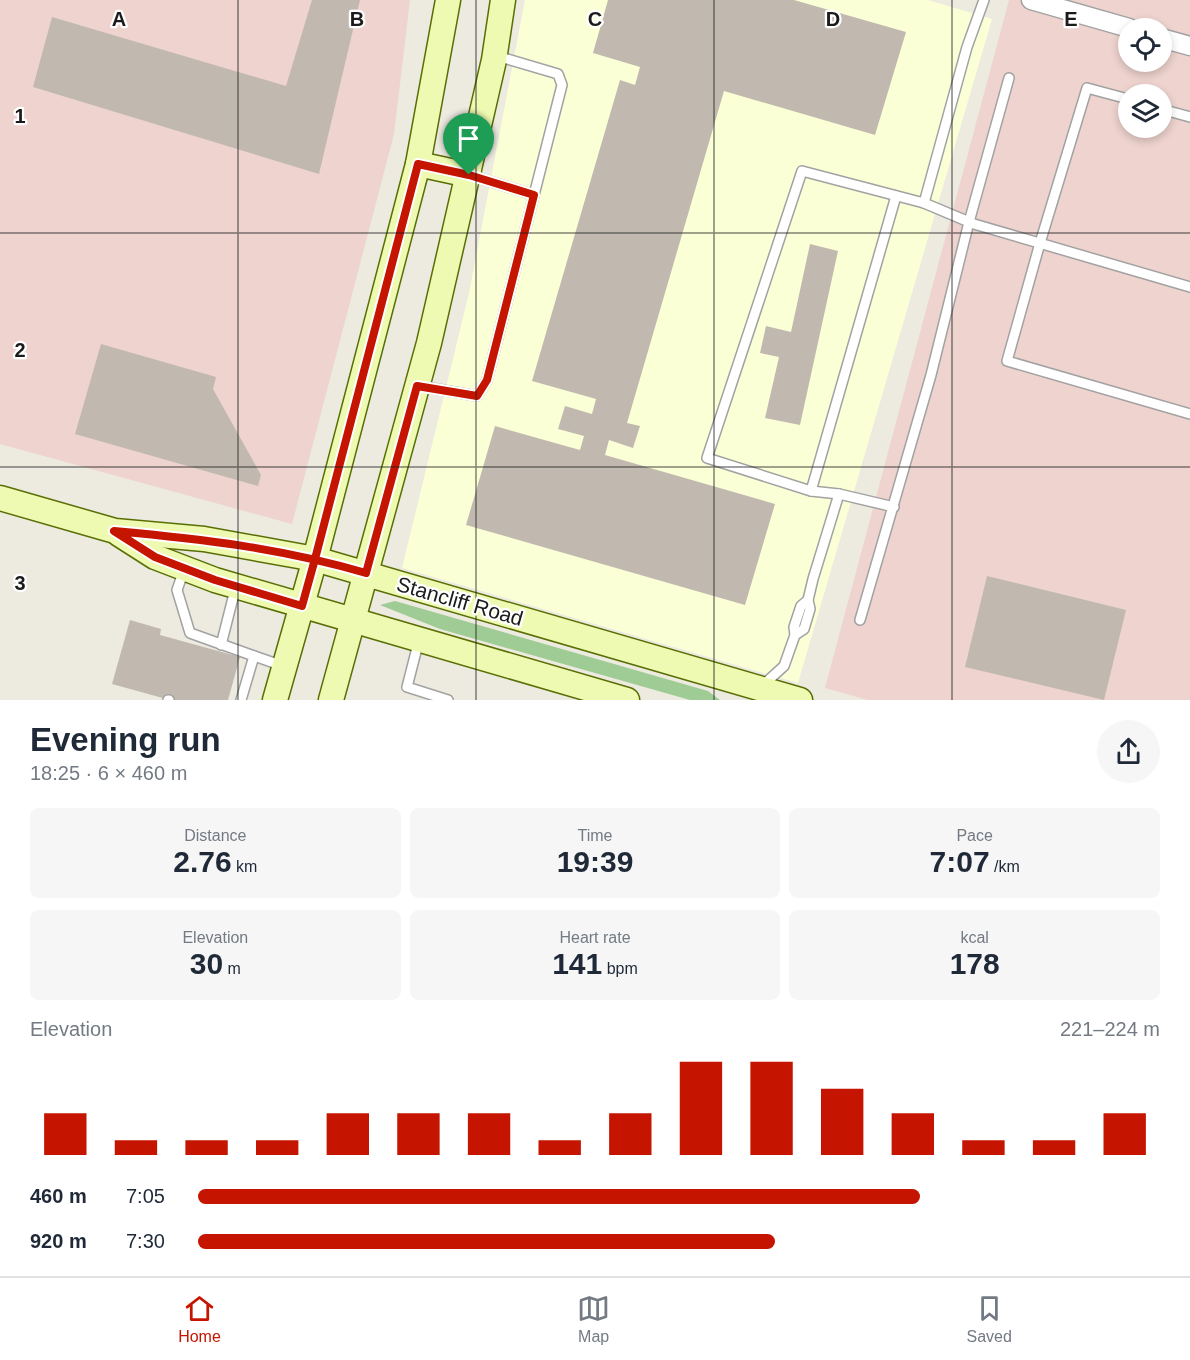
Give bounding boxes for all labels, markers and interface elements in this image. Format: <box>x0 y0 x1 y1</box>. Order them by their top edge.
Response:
text: A <box>112 8 126 30</box>
text: B <box>350 8 364 30</box>
text: C <box>588 8 602 30</box>
text: D <box>826 8 840 30</box>
text: E <box>1064 8 1078 30</box>
map controls <box>1118 18 1172 138</box>
button: locate <box>1118 18 1172 72</box>
button: layers <box>1118 84 1172 138</box>
text: 1 <box>14 105 26 127</box>
pin <box>443 113 494 175</box>
icon: arrive <box>452 122 485 155</box>
text: 2 <box>14 339 26 361</box>
text: 3 <box>14 572 26 594</box>
street label: Stancliff Road <box>394 572 526 630</box>
button: share <box>1097 720 1160 783</box>
text: Evening run <box>30 721 221 758</box>
text: 18:25 · 6 × 460 m <box>30 762 187 784</box>
text: Distance <box>184 827 246 844</box>
text: Time <box>578 827 612 844</box>
text: Pace <box>956 827 993 844</box>
text: 2.76 <box>173 845 232 878</box>
text: 19:39 <box>557 845 633 878</box>
text: 7:07 <box>930 845 990 878</box>
text: km <box>232 858 257 875</box>
text: /km <box>990 858 1020 875</box>
text: Elevation <box>182 929 248 946</box>
text: Heart rate <box>559 929 631 946</box>
text: kcal <box>960 929 989 946</box>
text: 30 <box>190 947 223 980</box>
text: 141 <box>552 947 602 980</box>
text: 178 <box>950 947 1000 980</box>
text: m <box>223 960 241 977</box>
text: bpm <box>602 960 638 977</box>
text: Elevation <box>30 1018 112 1040</box>
text: 221–224 m <box>1060 1018 1160 1040</box>
text: 460 m <box>30 1185 87 1207</box>
text: 7:05 <box>126 1185 165 1207</box>
text: 920 m <box>30 1230 87 1252</box>
text: 7:30 <box>126 1230 165 1252</box>
tab: Home <box>178 1292 221 1346</box>
tab: Map <box>577 1292 610 1346</box>
tab: Saved <box>966 1292 1012 1346</box>

